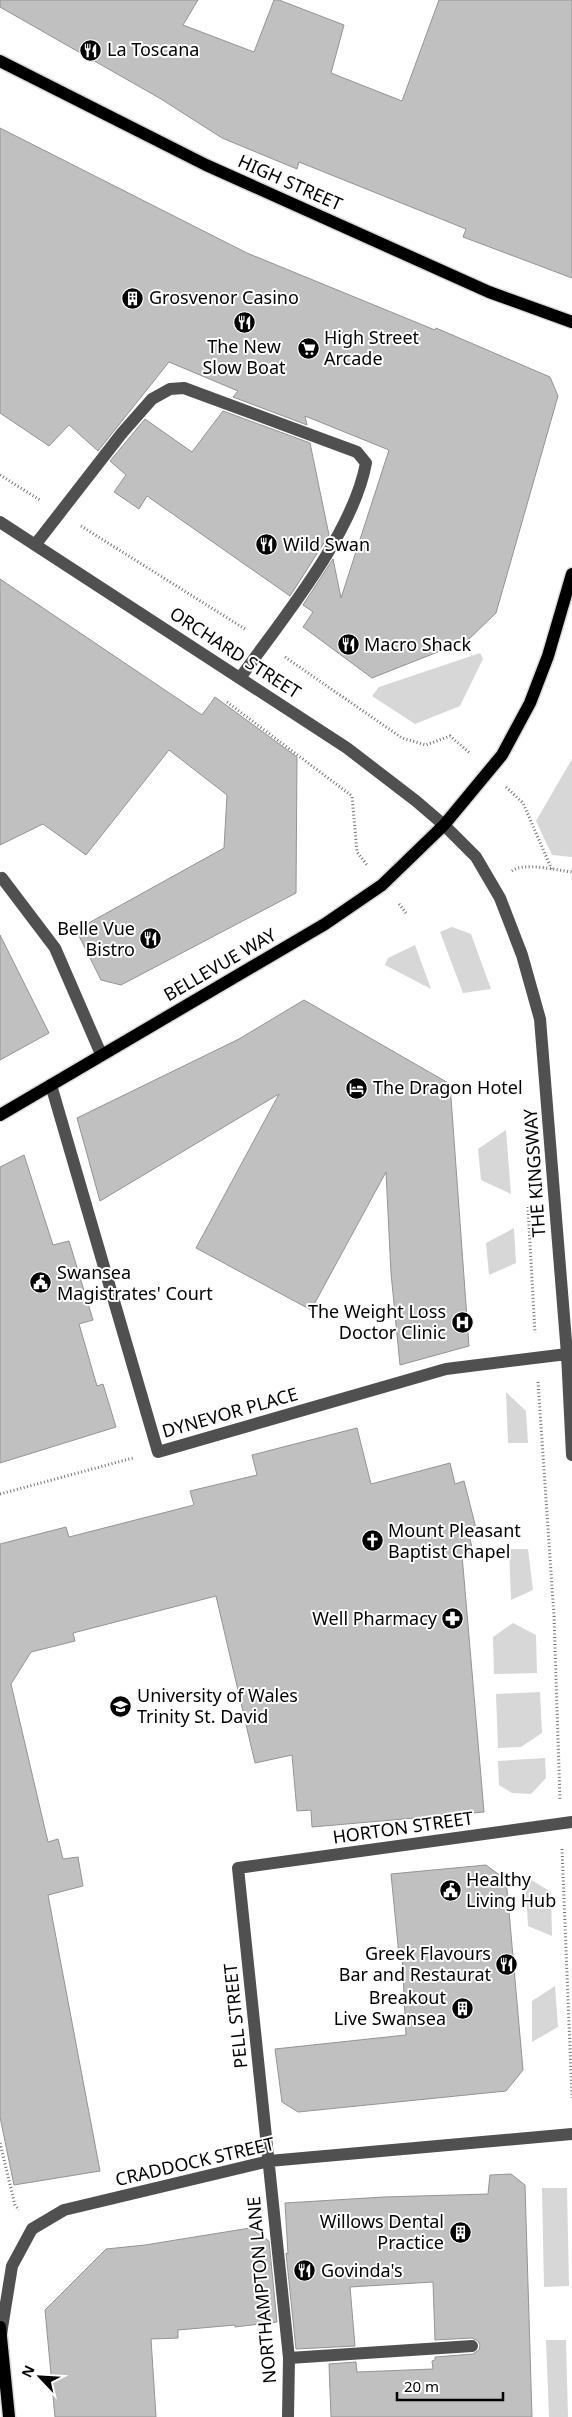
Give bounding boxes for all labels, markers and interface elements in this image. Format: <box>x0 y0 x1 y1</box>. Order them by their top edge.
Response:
place label: La Toscana <box>107 37 199 61</box>
restaurant icon: La Toscana <box>79 38 103 62</box>
street label: HIGH STREET <box>235 148 346 216</box>
place label: Grosvenor Casino <box>149 285 299 309</box>
building icon: Grosvenor Casino <box>121 286 145 310</box>
restaurant icon: The New Slow Boat <box>232 310 256 334</box>
place label: High Street Arcade <box>324 325 420 370</box>
place label: The New Slow Boat <box>202 334 286 379</box>
supermarket icon: High Street Arcade <box>296 336 320 360</box>
place label: Wild Swan <box>283 532 370 556</box>
restaurant icon: Wild Swan <box>255 533 279 557</box>
street label: ORCHARD STREET <box>165 601 306 704</box>
place label: Macro Shack <box>364 632 471 656</box>
restaurant icon: Macro Shack <box>336 633 360 657</box>
place label: Belle Vue Bistro <box>57 916 135 961</box>
street label: BELLEVUE WAY <box>159 922 281 1006</box>
restaurant icon: Belle Vue Bistro <box>139 927 163 951</box>
place label: The Dragon Hotel <box>373 1075 523 1099</box>
hotel icon: The Dragon Hotel <box>345 1076 369 1100</box>
street label: THE KINGSWAY <box>517 1107 550 1238</box>
place label: Swansea Magistrates' Court <box>57 1260 213 1305</box>
public building icon: Swansea Magistrates' Court <box>29 1271 53 1295</box>
place label: The Weight Loss Doctor Clinic <box>308 1299 446 1344</box>
hospital icon: The Weight Loss Doctor Clinic <box>450 1310 474 1334</box>
street label: DYNEVOR PLACE <box>159 1381 300 1443</box>
place label: Mount Pleasant Baptist Chapel <box>388 1518 521 1563</box>
church icon: Mount Pleasant Baptist Chapel <box>360 1529 384 1553</box>
place label: Well Pharmacy <box>312 1606 438 1630</box>
pharmacy icon: Well Pharmacy <box>441 1607 465 1631</box>
place label: University of Wales Trinity St. David <box>137 1683 298 1728</box>
school or university icon: University of Wales Trinity St. David <box>109 1694 133 1718</box>
street label: HORTON STREET <box>331 1805 475 1849</box>
place label: Healthy Living Hub <box>466 1867 556 1912</box>
public building icon: Healthy Living Hub <box>438 1878 462 1902</box>
place label: Greek Flavours Bar and Restaurat <box>339 1941 491 1986</box>
restaurant icon: Greek Flavours Bar and Restaurat <box>495 1952 519 1976</box>
street label: PELL STREET <box>218 1962 252 2070</box>
place label: Breakout Live Swansea <box>334 1985 446 2030</box>
building icon: Breakout Live Swansea <box>450 1996 474 2020</box>
street label: CRADDOCK STREET <box>113 2131 277 2191</box>
street label: NORTHAMPTON LANE <box>241 2196 281 2385</box>
place label: Willows Dental Practice <box>320 2209 444 2254</box>
building icon: Willows Dental Practice <box>448 2220 472 2244</box>
place label: Govinda's <box>321 2258 403 2282</box>
restaurant icon: Govinda's <box>293 2259 317 2283</box>
north arrow <box>15 2352 65 2402</box>
text: N <box>17 2362 39 2380</box>
scale bar <box>397 2370 503 2402</box>
text: 20 m <box>404 2376 439 2396</box>

